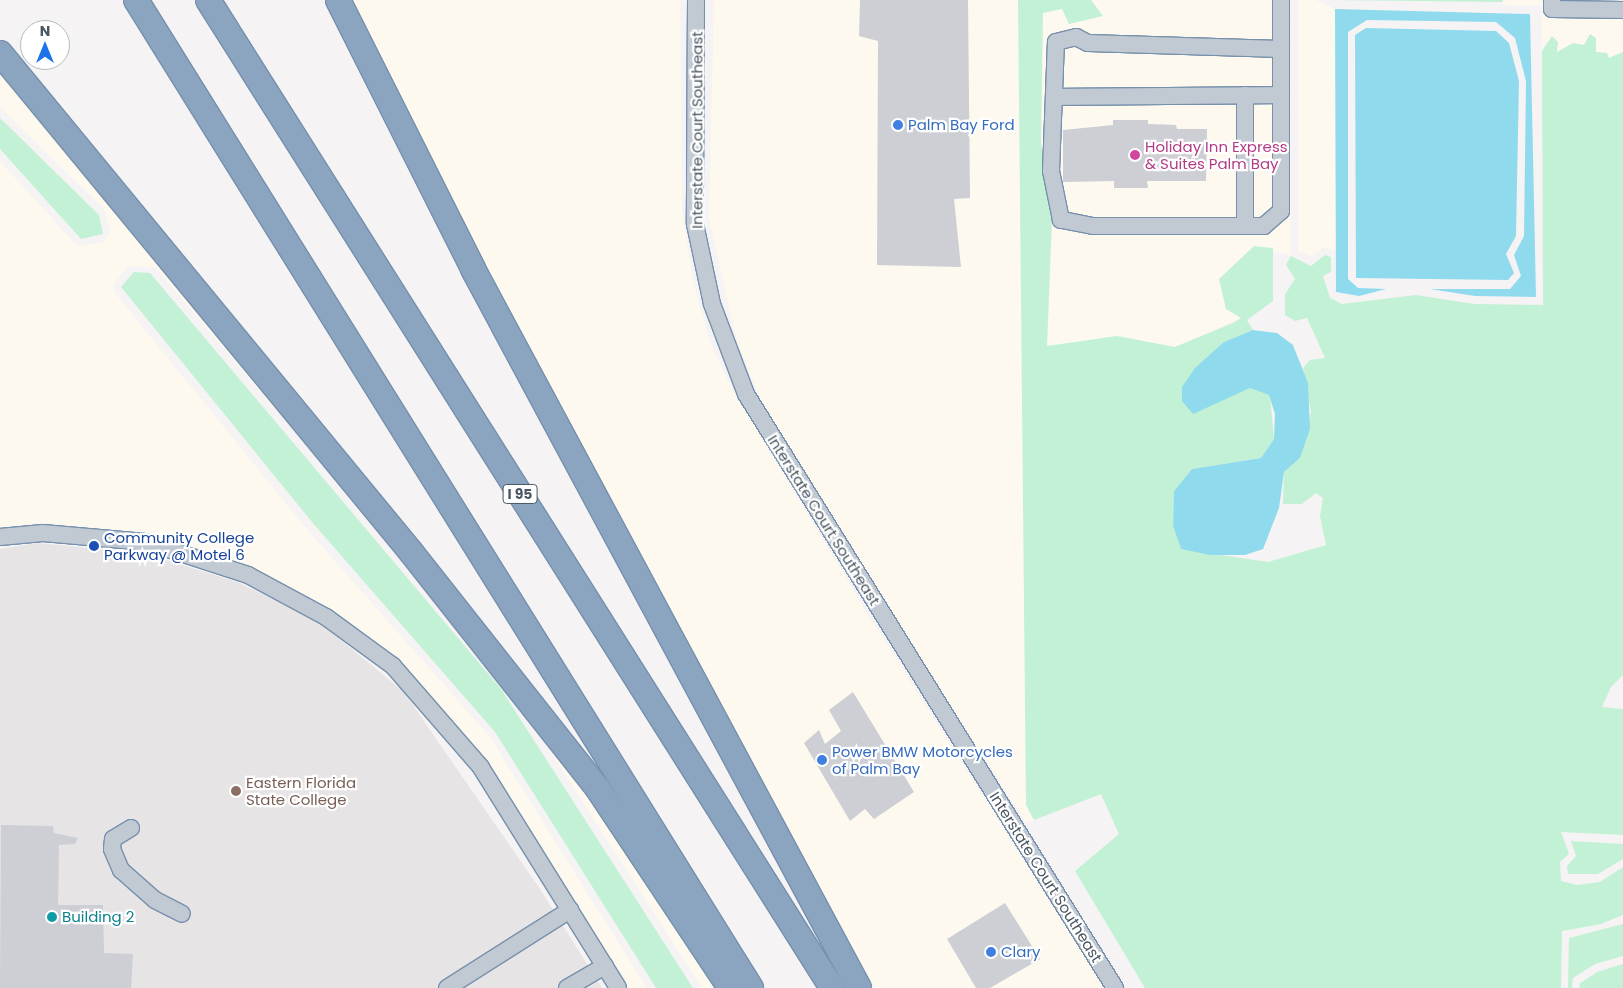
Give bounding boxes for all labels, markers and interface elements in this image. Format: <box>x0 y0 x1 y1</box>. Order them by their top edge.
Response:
north arrow <box>20 20 70 70</box>
text: N <box>40 21 50 41</box>
street label: Interstate Court Southeast <box>688 31 706 229</box>
place label: Palm Bay Ford <box>908 116 1015 134</box>
marker: Palm Bay Ford <box>892 119 904 131</box>
place label: Holiday Inn Express & Suites Palm Bay <box>1145 137 1288 172</box>
marker: Holiday Inn Express & Suites Palm Bay <box>1129 149 1141 161</box>
street label: Interstate Court Southeast <box>764 431 884 609</box>
road number: I 95 <box>502 482 538 506</box>
place label: Community College Parkway @ Motel 6 <box>104 528 254 563</box>
marker: Community College Parkway @ Motel 6 <box>88 540 100 552</box>
place label: Power BMW Motorcycles of Palm Bay <box>832 742 1013 777</box>
marker: Power BMW Motorcycles of Palm Bay <box>816 754 828 766</box>
place label: Eastern Florida State College <box>246 773 356 808</box>
marker: Eastern Florida State College <box>230 785 242 797</box>
street label: Interstate Court Southeast <box>986 788 1106 966</box>
place label: Building 2 <box>62 908 134 926</box>
marker: Building 2 <box>46 911 58 923</box>
place label: Clary <box>1001 943 1040 961</box>
marker: Clary <box>985 946 997 958</box>

